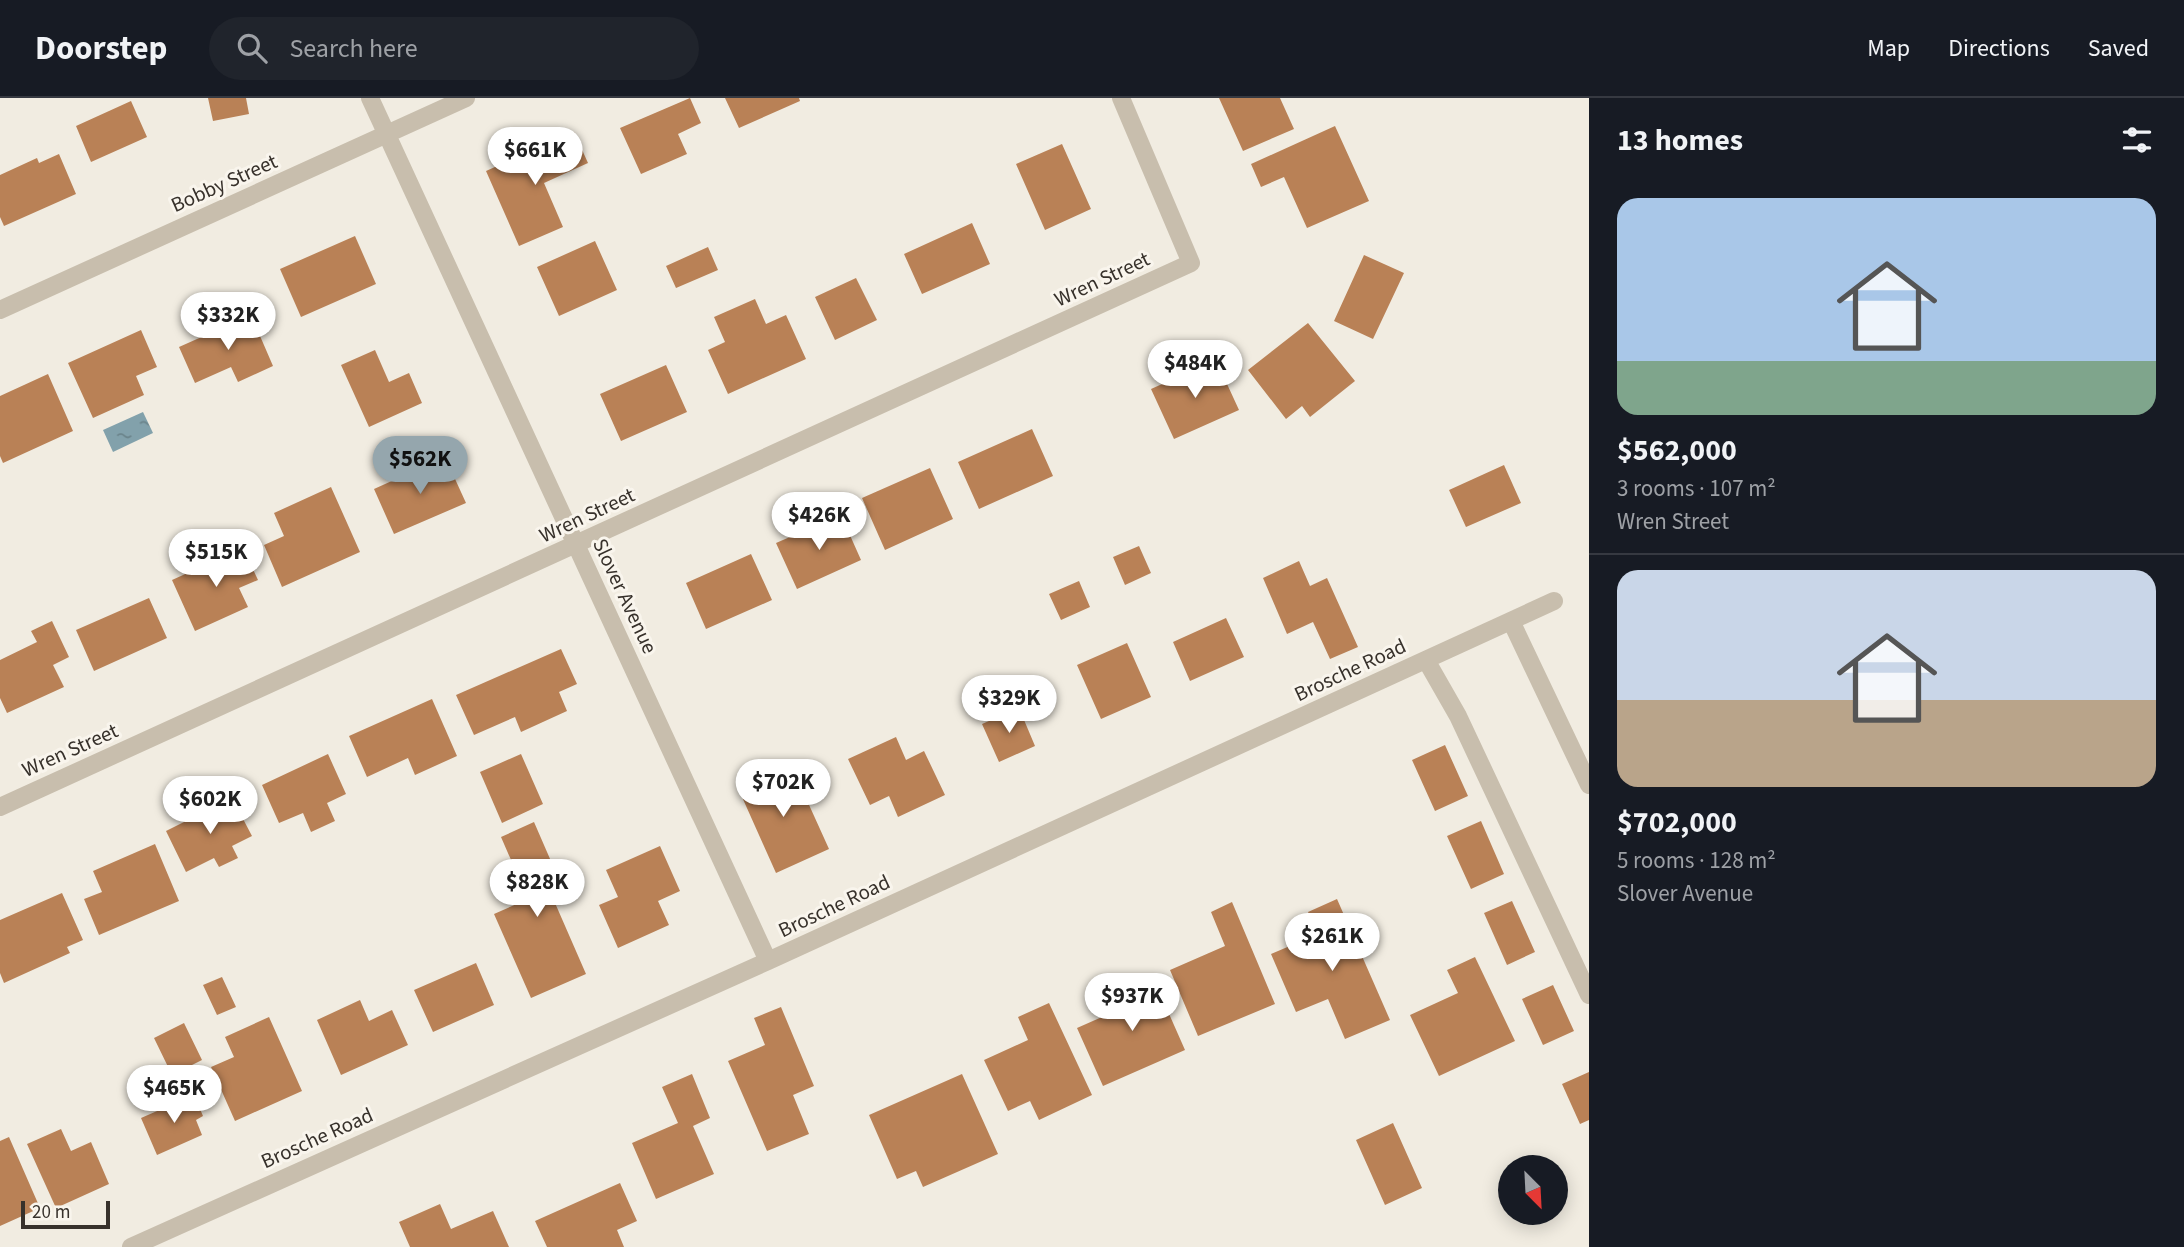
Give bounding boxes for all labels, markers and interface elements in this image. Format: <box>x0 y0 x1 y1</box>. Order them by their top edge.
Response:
search box <box>209 17 699 80</box>
text: Doorstep <box>35 25 167 72</box>
icon: search <box>233 29 271 67</box>
text: Search here <box>289 30 418 67</box>
text: Map <box>1867 31 1910 66</box>
text: Directions <box>1948 31 2050 66</box>
text: Saved <box>2088 31 2149 66</box>
text: 13 homes <box>1617 119 1743 162</box>
icon: filters <box>2118 121 2156 159</box>
pin: $661K <box>486 127 584 187</box>
text: $661K <box>504 133 566 166</box>
street label: Bobby Street <box>166 146 282 220</box>
icon: home <box>1824 243 1950 369</box>
street label: Wren Street <box>1049 244 1155 314</box>
pin: $332K <box>179 292 277 352</box>
text: $332K <box>197 298 259 331</box>
pin: $484K <box>1146 341 1244 400</box>
text: $484K <box>1164 346 1226 379</box>
text: $562,000 <box>1617 429 1737 472</box>
pin: $562K <box>371 436 469 496</box>
text: $562K <box>389 442 451 475</box>
text: 3 rooms · 107 m² <box>1617 472 1776 505</box>
street label: Wren Street <box>534 480 640 550</box>
pin: $426K <box>770 492 868 552</box>
text: $426K <box>788 498 850 531</box>
text: Wren Street <box>1617 505 1729 538</box>
pin: $515K <box>167 530 265 589</box>
street label: Slover Avenue <box>585 533 665 659</box>
text: $515K <box>185 535 247 568</box>
icon: home <box>1824 615 1950 741</box>
street label: Brosche Road <box>1289 631 1411 709</box>
pin: $329K <box>960 676 1058 735</box>
text: $329K <box>978 681 1040 714</box>
street label: Wren Street <box>17 715 123 785</box>
pin: $702K <box>734 760 832 819</box>
text: $702K <box>752 765 814 798</box>
pin: $602K <box>161 776 259 836</box>
text: $602K <box>179 782 241 815</box>
text: $702,000 <box>1617 801 1737 844</box>
text: 5 rooms · 128 m² <box>1617 844 1776 877</box>
pin: $828K <box>488 860 586 919</box>
text: $828K <box>506 865 568 898</box>
street label: Brosche Road <box>773 867 895 945</box>
text: Slover Avenue <box>1617 877 1753 910</box>
pin: $261K <box>1283 914 1381 973</box>
text: $261K <box>1301 919 1363 952</box>
pin: $937K <box>1083 974 1181 1033</box>
text: $937K <box>1101 979 1163 1012</box>
pin: $465K <box>125 1066 223 1125</box>
text: $465K <box>143 1071 205 1104</box>
street label: Brosche Road <box>256 1100 378 1176</box>
north arrow <box>1498 1155 1568 1225</box>
map controls <box>1498 1155 1568 1225</box>
scale bar <box>21 1198 110 1230</box>
text: 20 m <box>32 1199 70 1226</box>

